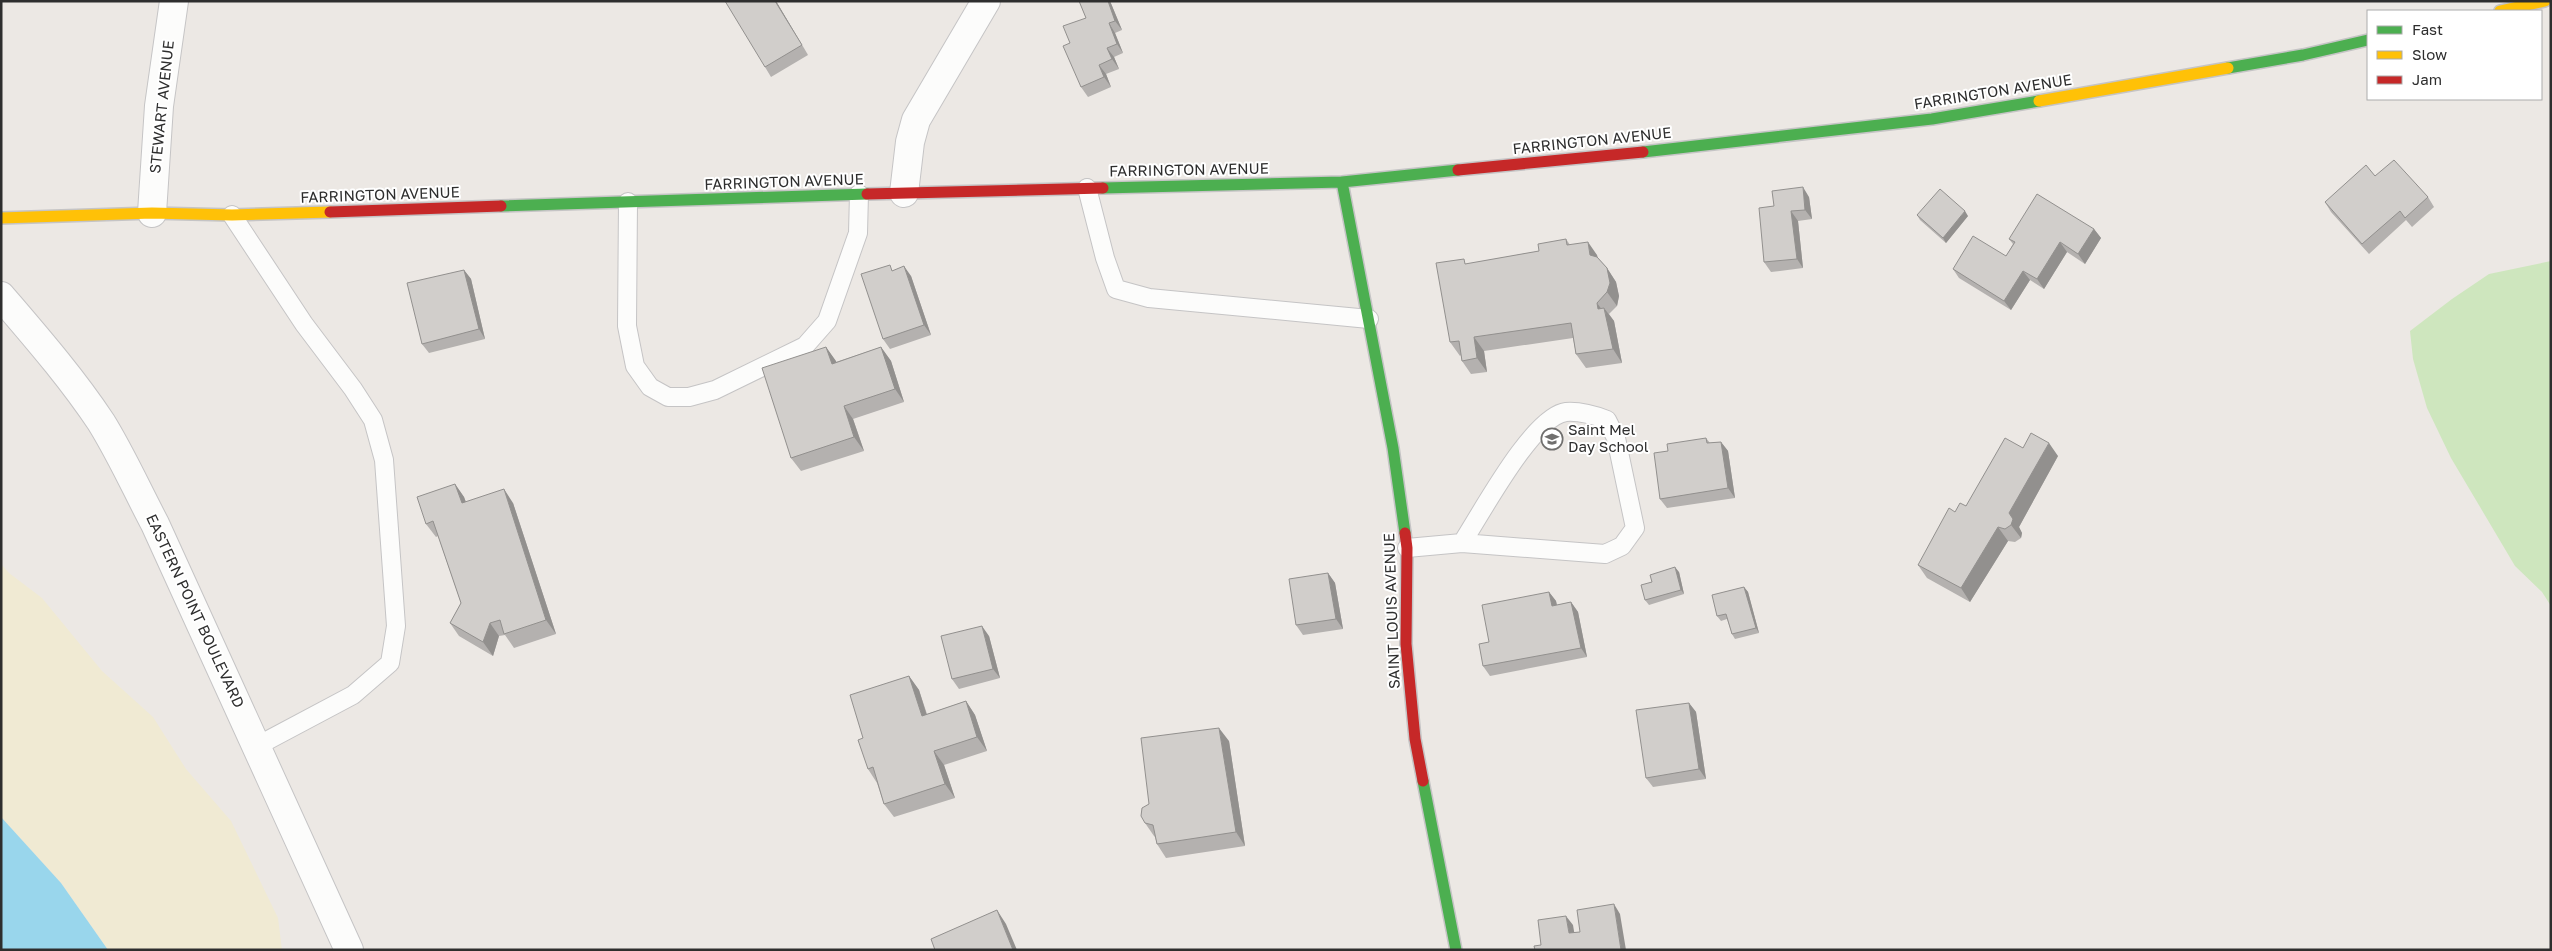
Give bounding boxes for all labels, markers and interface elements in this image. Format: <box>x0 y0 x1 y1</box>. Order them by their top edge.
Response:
legend <box>2367 10 2542 100</box>
text: Fast <box>2412 20 2443 38</box>
street label: STEWART AVENUE <box>145 39 177 174</box>
text: Slow <box>2412 45 2447 63</box>
street label: FARRINGTON AVENUE <box>1913 70 2073 112</box>
text: Jam <box>2412 70 2442 88</box>
street label: FARRINGTON AVENUE <box>1512 123 1672 157</box>
street label: FARRINGTON AVENUE <box>1109 159 1269 179</box>
street label: FARRINGTON AVENUE <box>704 169 864 193</box>
street label: FARRINGTON AVENUE <box>300 182 460 206</box>
place label: Saint Mel Day School <box>1568 420 1649 455</box>
school or university icon: Saint Mel Day School <box>1540 427 1564 451</box>
street label: EASTERN POINT BOULEVARD <box>143 511 249 710</box>
street label: SAINT LOUIS AVENUE <box>1379 533 1403 689</box>

